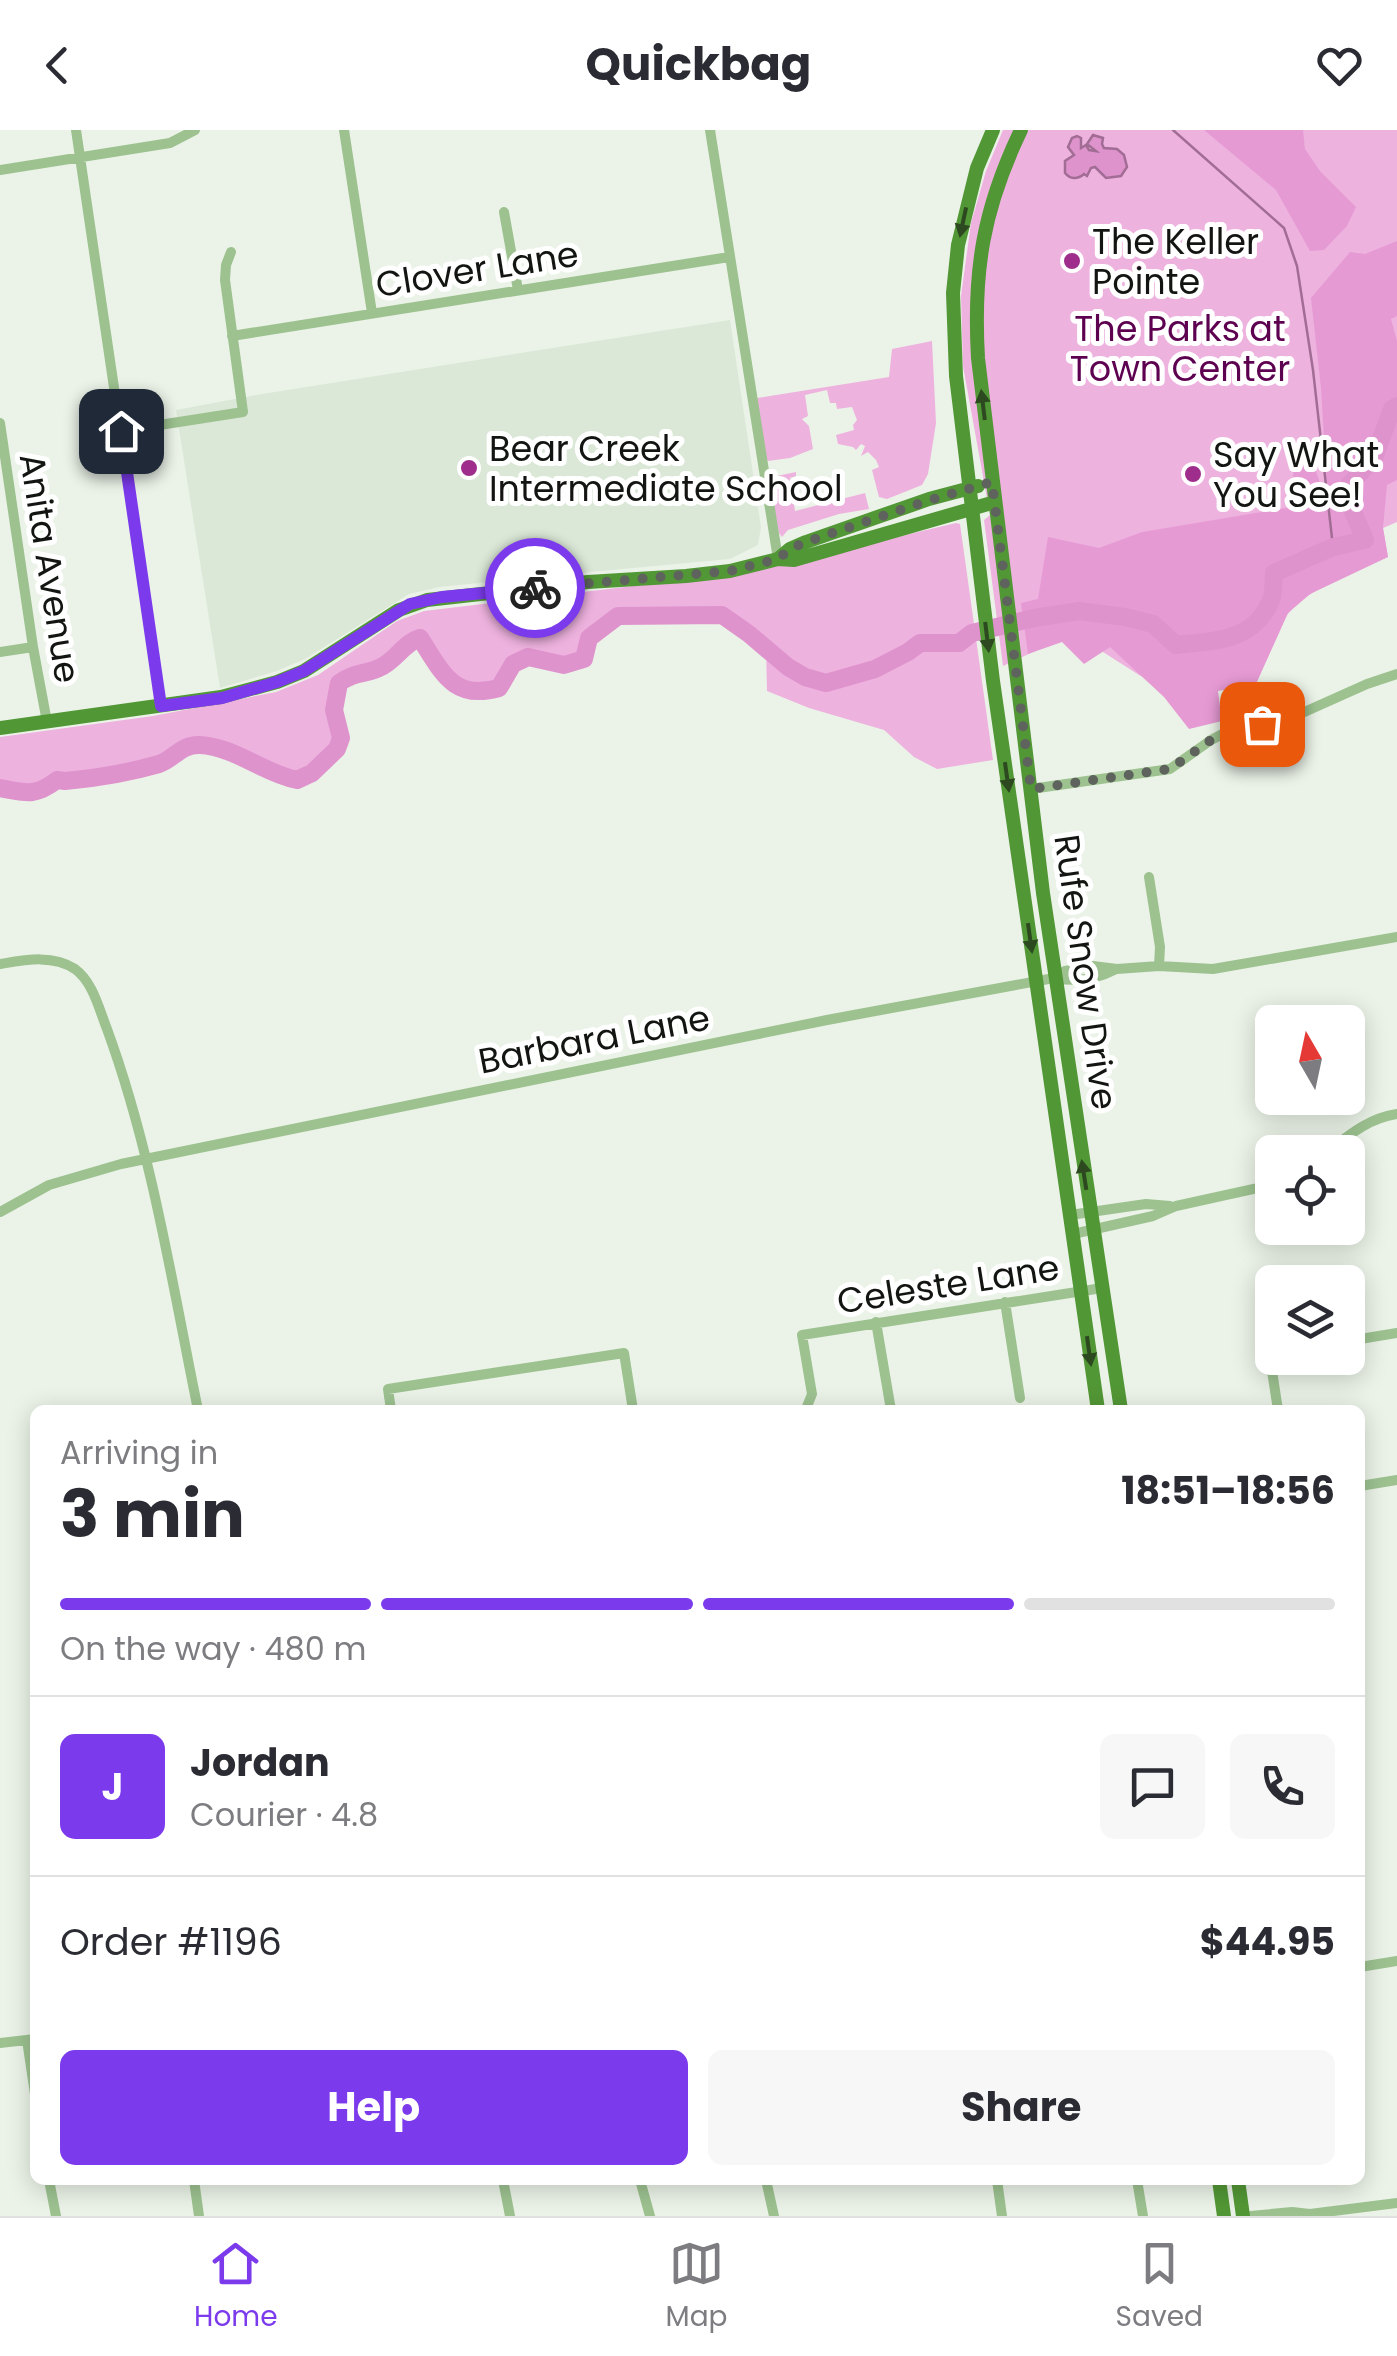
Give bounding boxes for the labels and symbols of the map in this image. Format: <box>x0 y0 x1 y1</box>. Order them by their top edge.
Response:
one-way arrow <box>954 207 970 238</box>
place label: The Keller Pointe <box>1092 217 1259 306</box>
street label: Clover Lane <box>372 229 582 309</box>
marker: The Keller Pointe <box>1061 250 1083 272</box>
park label: The Parks at Town Center <box>1070 304 1290 393</box>
pin <box>79 389 164 474</box>
one-way arrow <box>975 389 991 420</box>
place label: Bear Creek Intermediate School <box>489 424 843 513</box>
place label: Say What You See! <box>1213 430 1379 519</box>
street label: Anita Avenue <box>8 450 92 686</box>
marker: Bear Creek Intermediate School <box>458 457 480 479</box>
marker: Say What You See! <box>1182 463 1204 485</box>
courier <box>485 538 585 638</box>
one-way arrow <box>979 621 995 653</box>
pin <box>1220 682 1305 767</box>
one-way arrow <box>999 762 1015 794</box>
street label: Rufe Snow Drive <box>1042 831 1130 1113</box>
one-way arrow <box>1023 922 1039 954</box>
street label: Barbara Lane <box>474 993 714 1085</box>
north arrow <box>1255 1005 1365 1115</box>
one-way arrow <box>1076 1159 1091 1191</box>
street label: Celeste Lane <box>834 1242 1062 1326</box>
one-way arrow <box>1081 1335 1097 1367</box>

